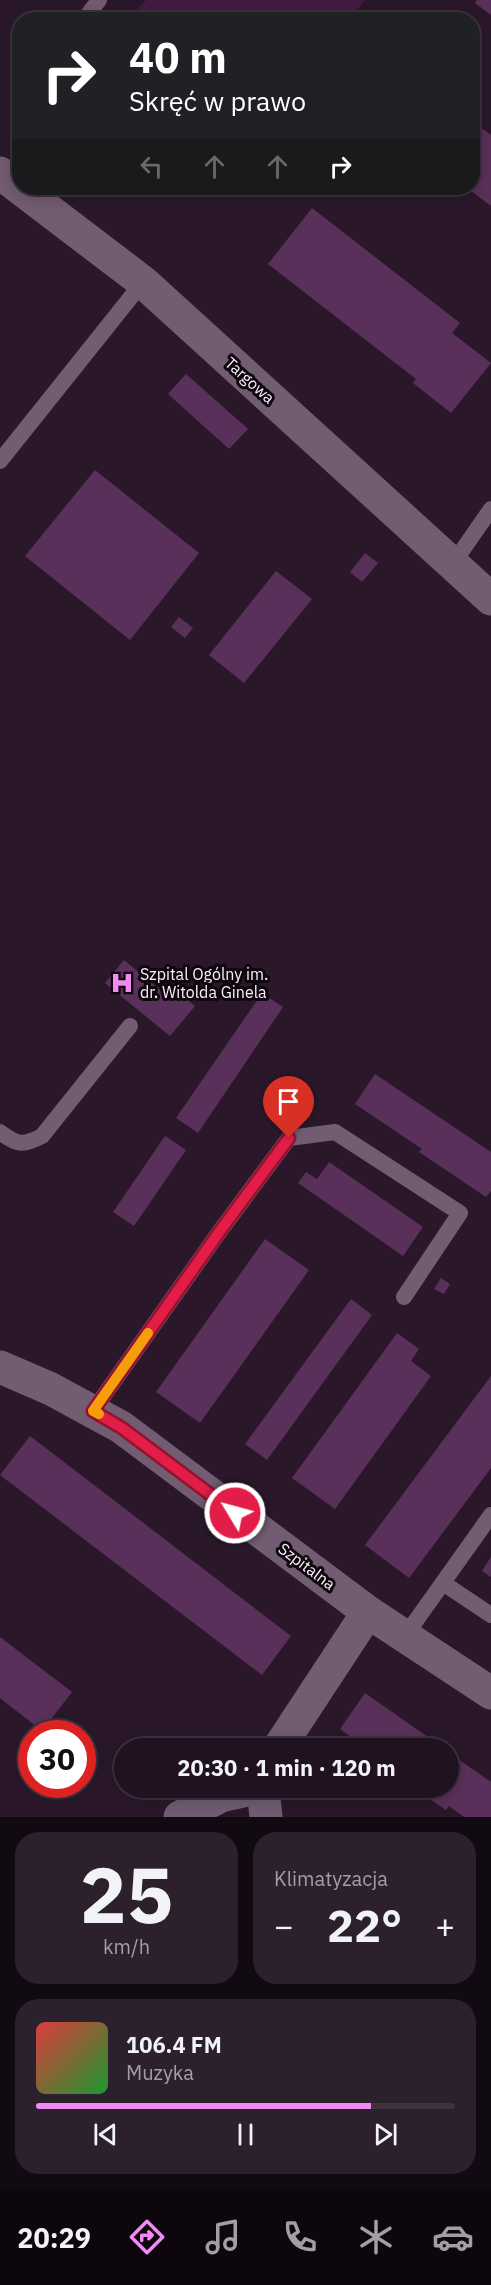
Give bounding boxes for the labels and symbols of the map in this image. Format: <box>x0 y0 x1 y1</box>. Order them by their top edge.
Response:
street label: Targowa <box>221 352 279 408</box>
place label: Szpital Ogólny im. dr. Witolda Ginela <box>140 964 268 1002</box>
hospital icon: Szpital Ogólny im. dr. Witolda Ginela <box>109 970 135 996</box>
pin <box>263 1076 314 1138</box>
position arrow <box>203 1481 267 1545</box>
street label: Szpitalna <box>275 1538 340 1594</box>
speed limit sign: 30 <box>18 1720 96 1798</box>

